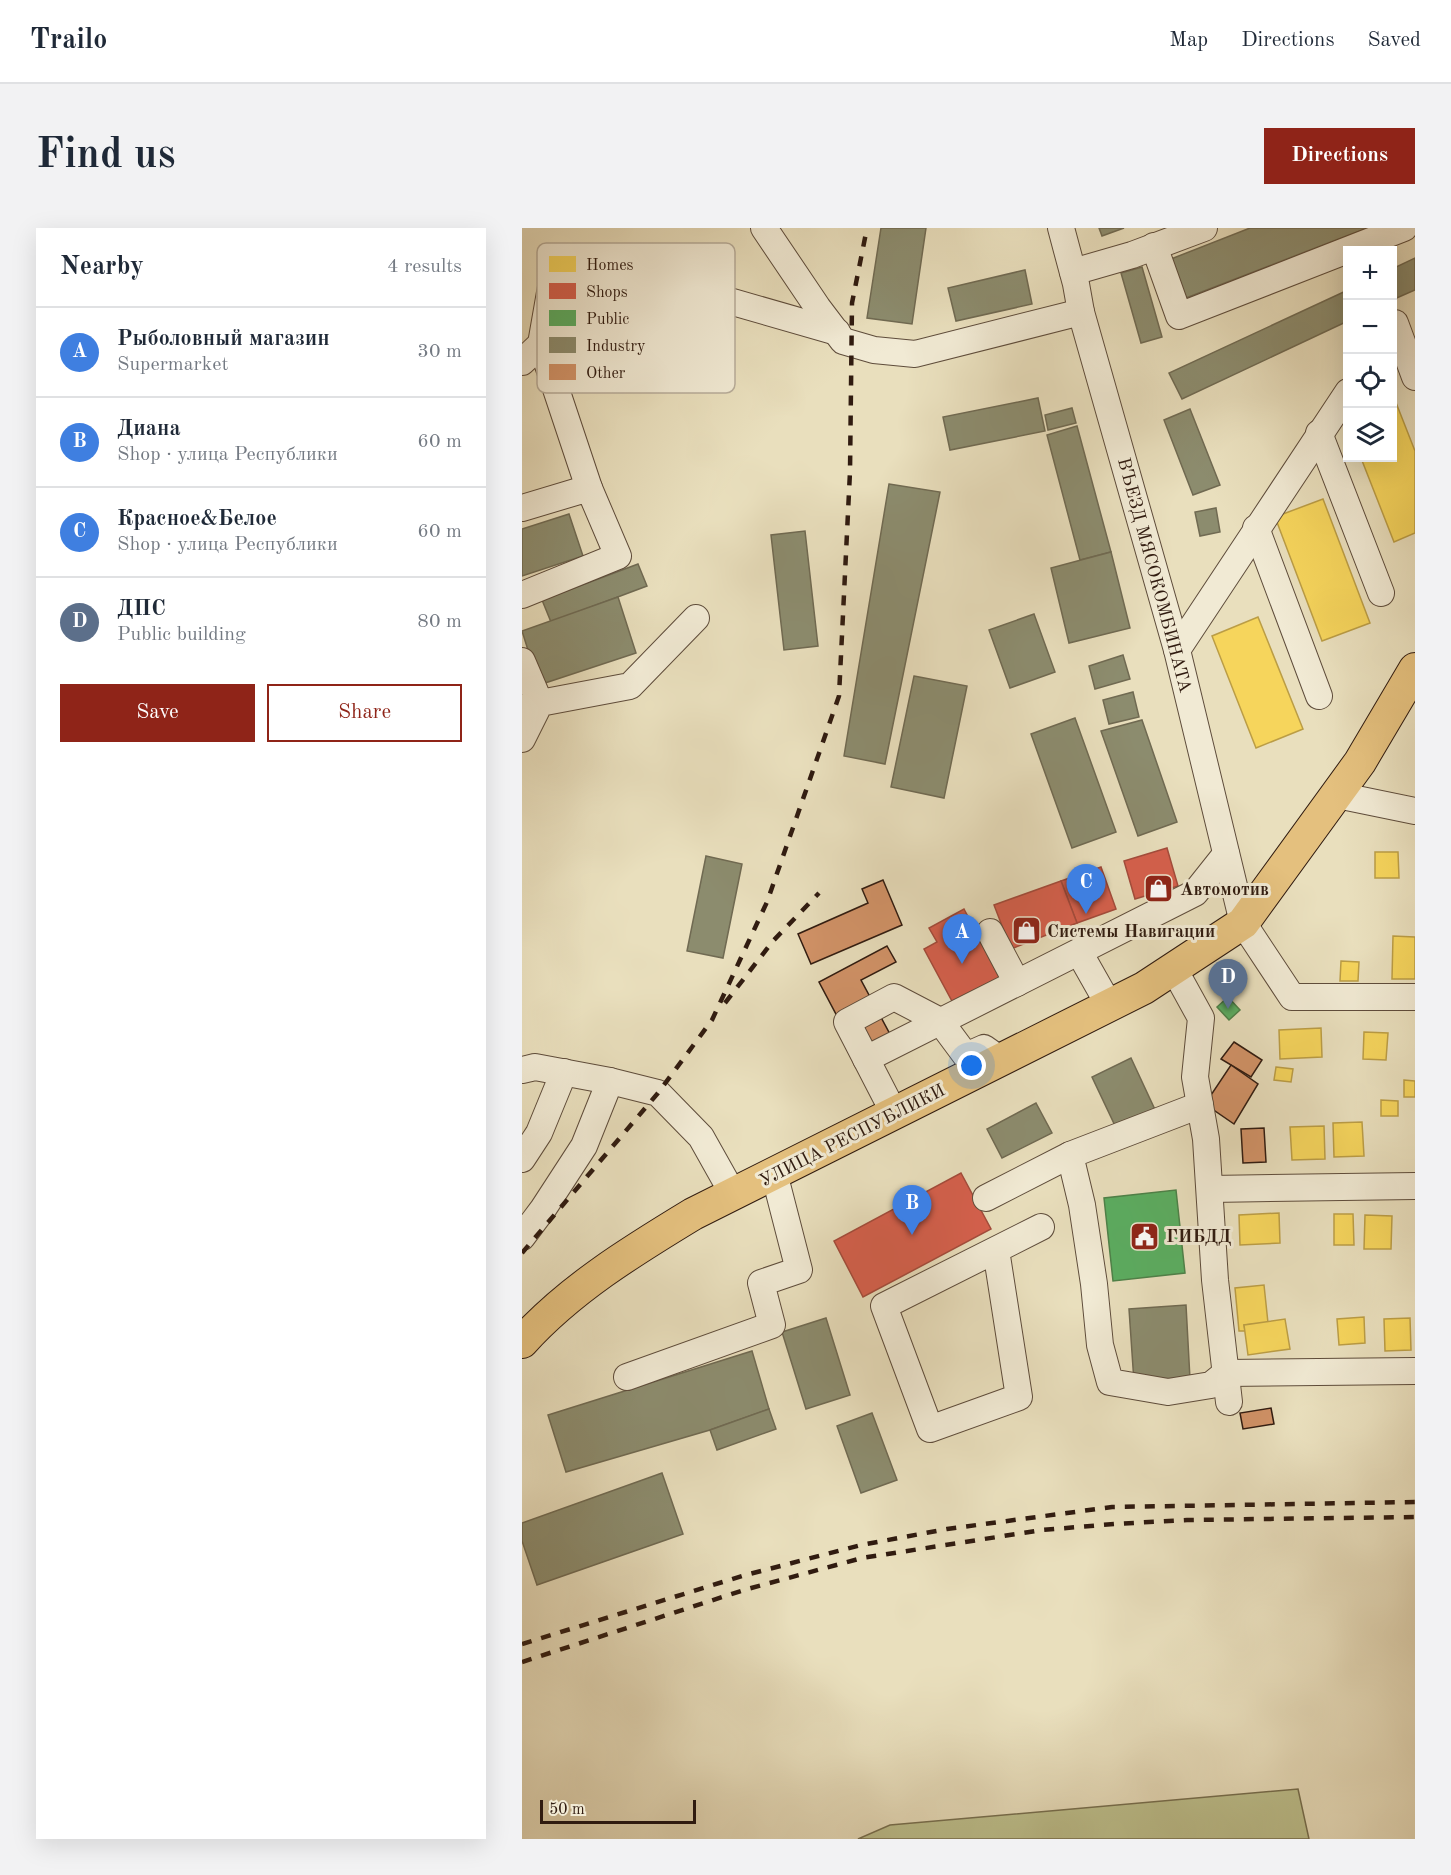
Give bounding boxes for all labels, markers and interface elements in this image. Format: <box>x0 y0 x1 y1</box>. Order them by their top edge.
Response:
text: Trailo <box>30 27 107 55</box>
text: Map <box>1169 30 1208 51</box>
text: Directions <box>1241 30 1335 51</box>
text: Saved <box>1368 30 1421 51</box>
button: Directions <box>1264 128 1415 184</box>
text: Find us <box>36 135 175 177</box>
legend <box>537 243 735 393</box>
map controls <box>1343 246 1397 462</box>
button: + <box>1343 246 1397 300</box>
text: Nearby <box>60 254 144 280</box>
text: 4 results <box>387 257 462 277</box>
text: Homes <box>586 258 634 274</box>
text: Shops <box>586 285 628 301</box>
button: − <box>1343 300 1397 354</box>
text: Public <box>586 312 629 328</box>
text: Рыболовный магазин <box>117 328 330 350</box>
text: Industry <box>586 339 646 355</box>
text: A <box>72 342 87 362</box>
text: 30 m <box>417 342 462 362</box>
button: locate <box>1343 354 1397 408</box>
text: Supermarket <box>117 355 228 375</box>
text: Other <box>586 366 626 382</box>
button: layers <box>1343 408 1397 462</box>
text: Диана <box>117 418 181 440</box>
text: B <box>72 432 87 452</box>
text: 60 m <box>417 432 462 452</box>
text: Shop · улица Республики <box>117 445 338 465</box>
street label: ВЪЕЗД МЯСОКОМБИНАТА <box>1114 456 1194 695</box>
text: Красное&Белое <box>117 508 277 530</box>
text: C <box>73 522 86 542</box>
text: 60 m <box>417 522 462 542</box>
text: Shop · улица Республики <box>117 535 338 555</box>
text: ДПС <box>117 598 166 620</box>
text: D <box>72 612 87 632</box>
text: 80 m <box>417 612 462 632</box>
text: Public building <box>117 625 246 645</box>
button: Save <box>60 684 255 742</box>
button: Share <box>267 684 462 742</box>
pin: C <box>1066 864 1106 914</box>
shop icon: Автомотив <box>1143 873 1175 905</box>
place label: Автомотив <box>1180 881 1269 899</box>
pin: A <box>942 914 982 964</box>
shop icon: Системы Навигации <box>1010 915 1042 947</box>
place label: Системы Навигации <box>1047 923 1215 941</box>
pin: D <box>1208 960 1248 1009</box>
your location <box>957 1051 986 1080</box>
street label: УЛИЦА РЕСПУБЛИКИ <box>757 1081 948 1191</box>
pin: B <box>892 1186 932 1235</box>
public building icon: ГИБДД <box>1129 1220 1161 1252</box>
place label: ГИБДД <box>1166 1228 1231 1246</box>
scale bar <box>540 1797 696 1824</box>
text: 50 m <box>549 1802 585 1818</box>

